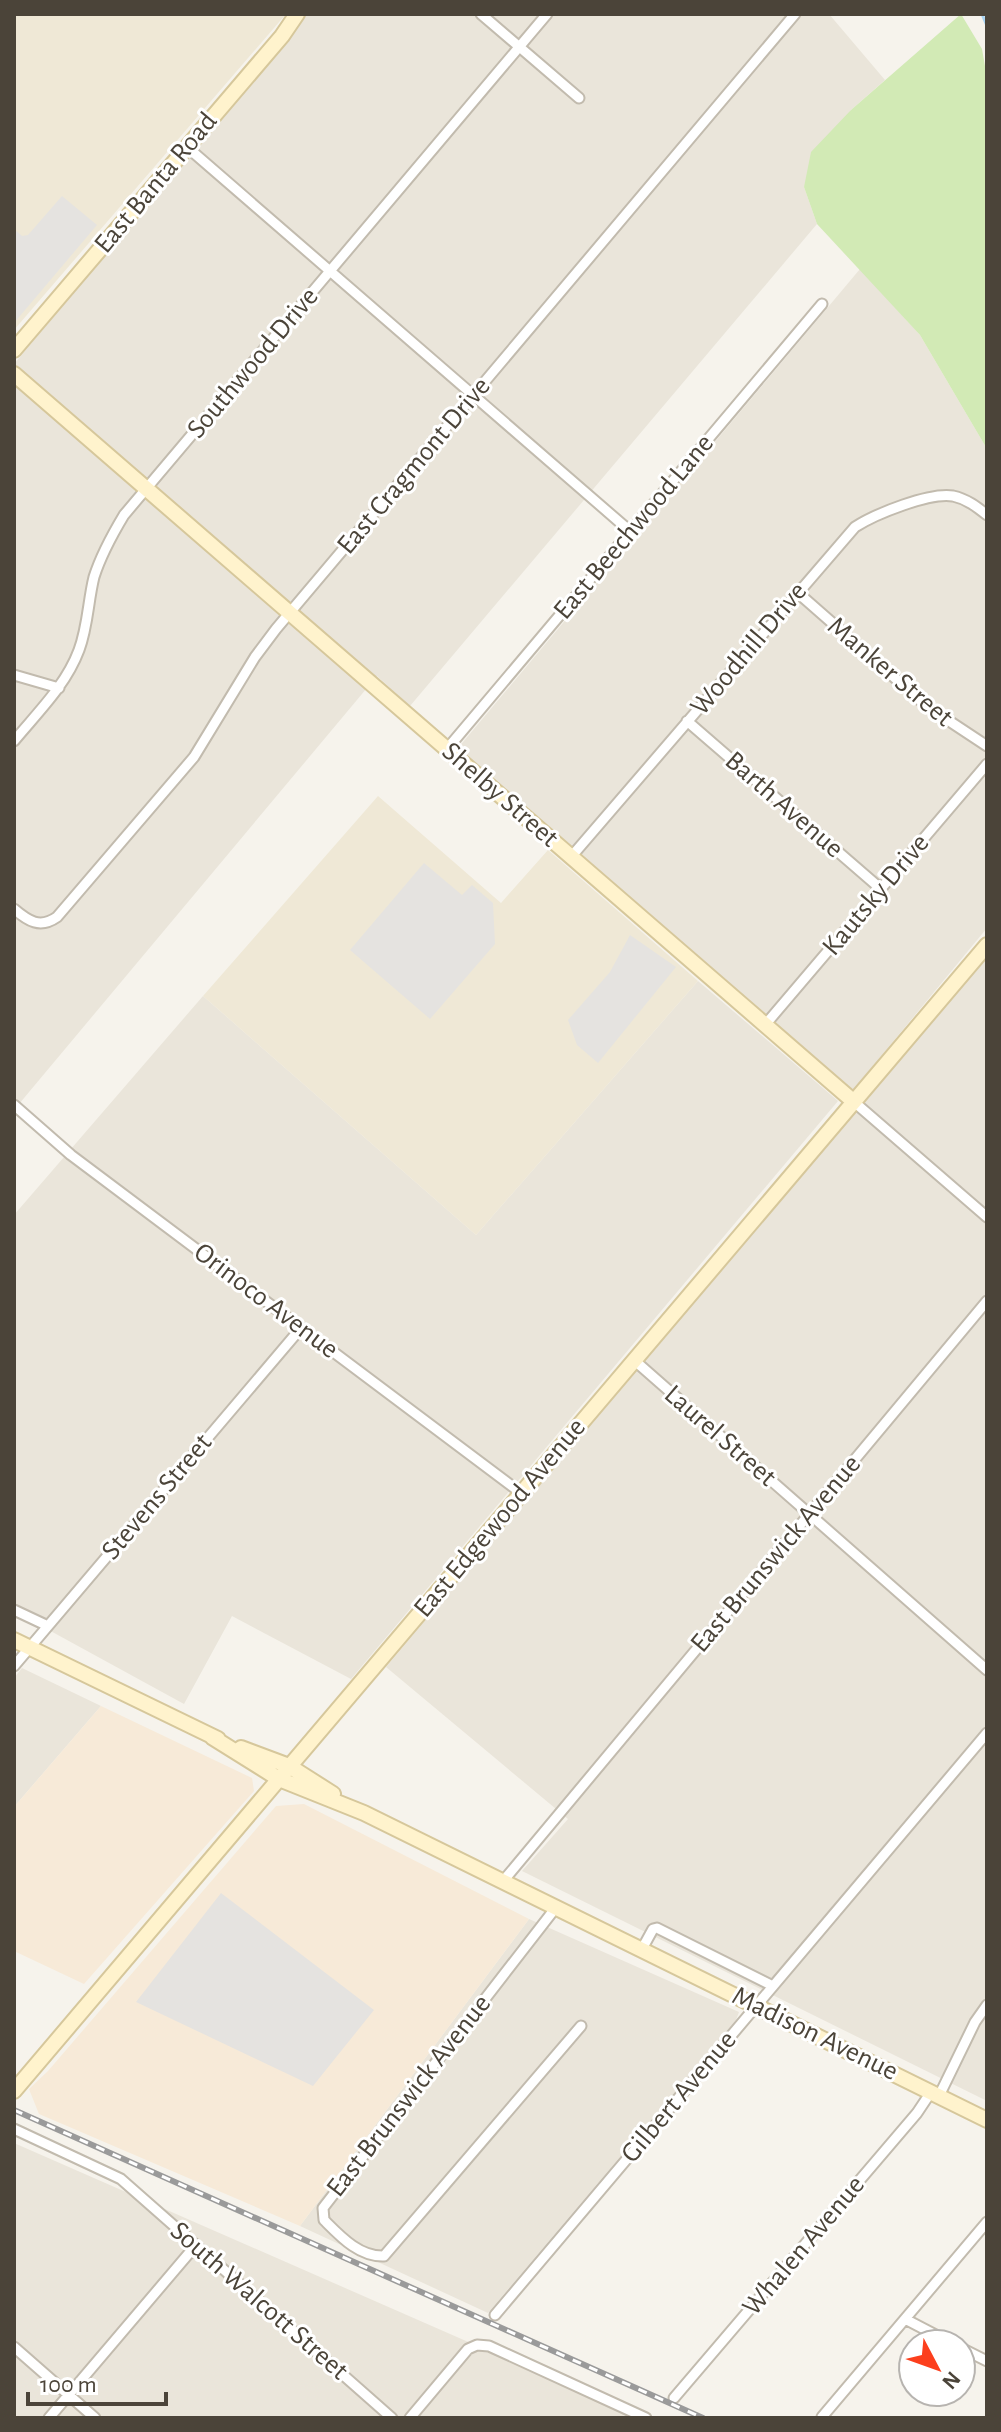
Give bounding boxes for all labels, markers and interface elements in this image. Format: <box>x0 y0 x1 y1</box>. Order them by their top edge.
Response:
street label: East Banta Road <box>89 107 223 259</box>
street label: Southwood Drive <box>182 282 324 444</box>
street label: East Cragmont Drive <box>332 372 496 560</box>
street label: East Beechwood Lane <box>549 429 719 625</box>
street label: Woodhill Drive <box>686 577 812 721</box>
street label: Manker Street <box>822 612 958 732</box>
street label: Shelby Street <box>437 737 564 853</box>
street label: Barth Avenue <box>720 746 848 864</box>
street label: Kautsky Drive <box>817 829 935 961</box>
street label: Orinoco Avenue <box>189 1238 343 1364</box>
street label: Laurel Street <box>659 1380 781 1492</box>
street label: East Edgewood Avenue <box>409 1413 591 1623</box>
street label: Stevens Street <box>97 1429 217 1565</box>
street label: East Brunswick Avenue <box>686 1450 866 1658</box>
street label: Madison Avenue <box>728 1982 902 2086</box>
street label: East Brunswick Avenue <box>322 1990 496 2202</box>
street label: Gilbert Avenue <box>616 2026 742 2168</box>
street label: Whalen Avenue <box>738 2171 870 2321</box>
street label: South Walcott Street <box>165 2217 353 2385</box>
north arrow <box>897 2328 977 2408</box>
scale bar <box>28 2356 166 2406</box>
text: N <box>938 2367 965 2393</box>
text: 100 m <box>40 2373 97 2397</box>

